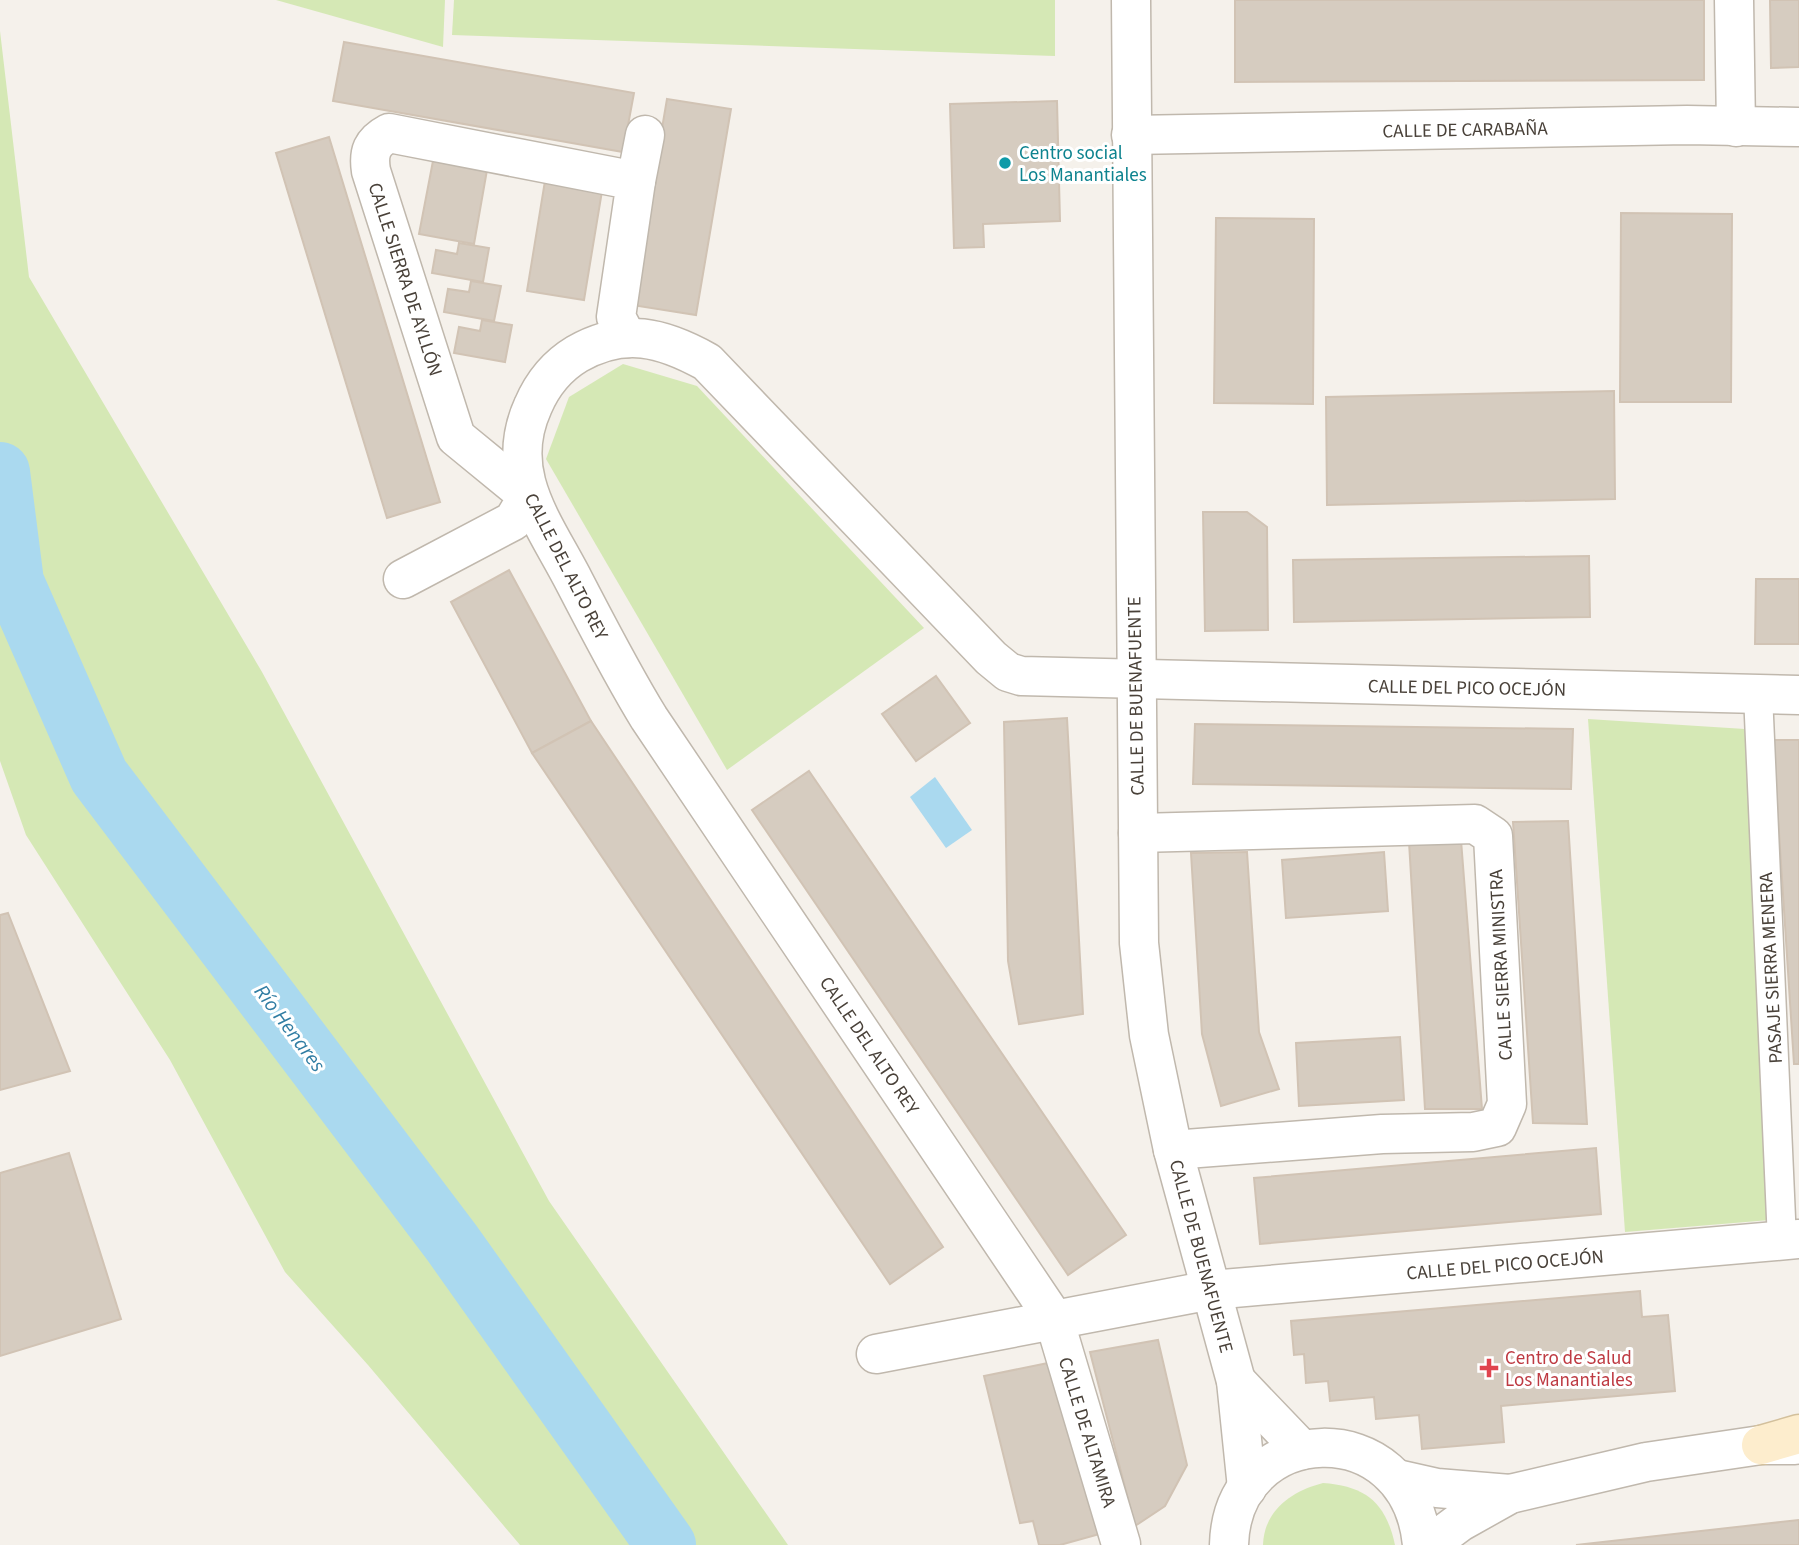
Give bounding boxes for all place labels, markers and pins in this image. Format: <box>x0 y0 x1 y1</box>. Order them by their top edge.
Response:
place label: Centro social Los Manantiales <box>1019 140 1147 189</box>
marker: Centro social Los Manantiales <box>997 155 1013 171</box>
place label: Centro de Salud Los Manantiales <box>1505 1345 1633 1394</box>
marker: Centro de Salud Los Manantiales <box>1479 1358 1499 1378</box>

